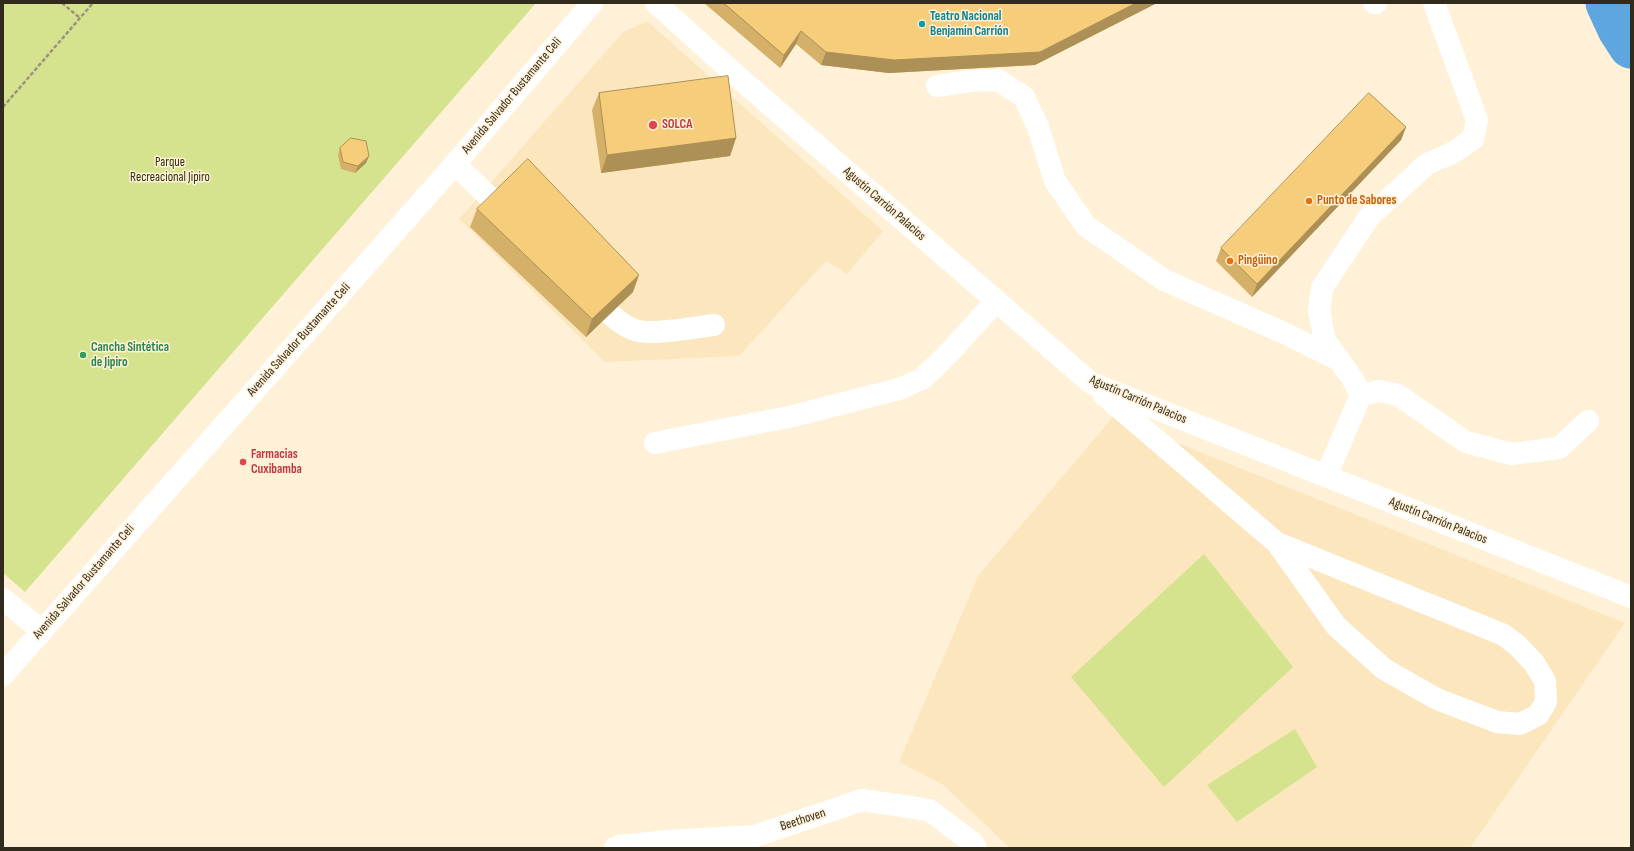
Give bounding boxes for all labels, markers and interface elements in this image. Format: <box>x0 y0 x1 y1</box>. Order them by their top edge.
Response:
place label: Teatro Nacional Benjamín Carrión <box>930 9 1008 40</box>
marker: Teatro Nacional Benjamín Carrión <box>917 19 927 29</box>
street label: Avenida Salvador Bustamante Celi <box>459 35 565 157</box>
place label: SOLCA <box>662 117 692 133</box>
marker: SOLCA <box>647 119 659 131</box>
park label: Parque Recreacional Jipiro <box>130 155 210 186</box>
street label: Agustín Carrión Palacios <box>839 164 929 244</box>
place label: Punto de Sabores <box>1317 193 1396 209</box>
marker: Punto de Sabores <box>1304 196 1314 206</box>
place label: Pingüino <box>1238 253 1278 269</box>
marker: Pingüino <box>1225 256 1235 266</box>
street label: Avenida Salvador Bustamante Celi <box>244 280 354 400</box>
place label: Cancha Sintética de Jipiro <box>91 340 169 371</box>
marker: Cancha Sintética de Jipiro <box>78 350 88 360</box>
street label: Agustín Carrión Palacios <box>1087 372 1189 428</box>
place label: Farmacias Cuxibamba <box>251 447 302 478</box>
marker: Farmacias Cuxibamba <box>238 457 248 467</box>
street label: Agustín Carrión Palacios <box>1387 494 1489 548</box>
street label: Avenida Salvador Bustamante Celi <box>30 521 138 643</box>
street label: Beethoven <box>778 805 828 835</box>

